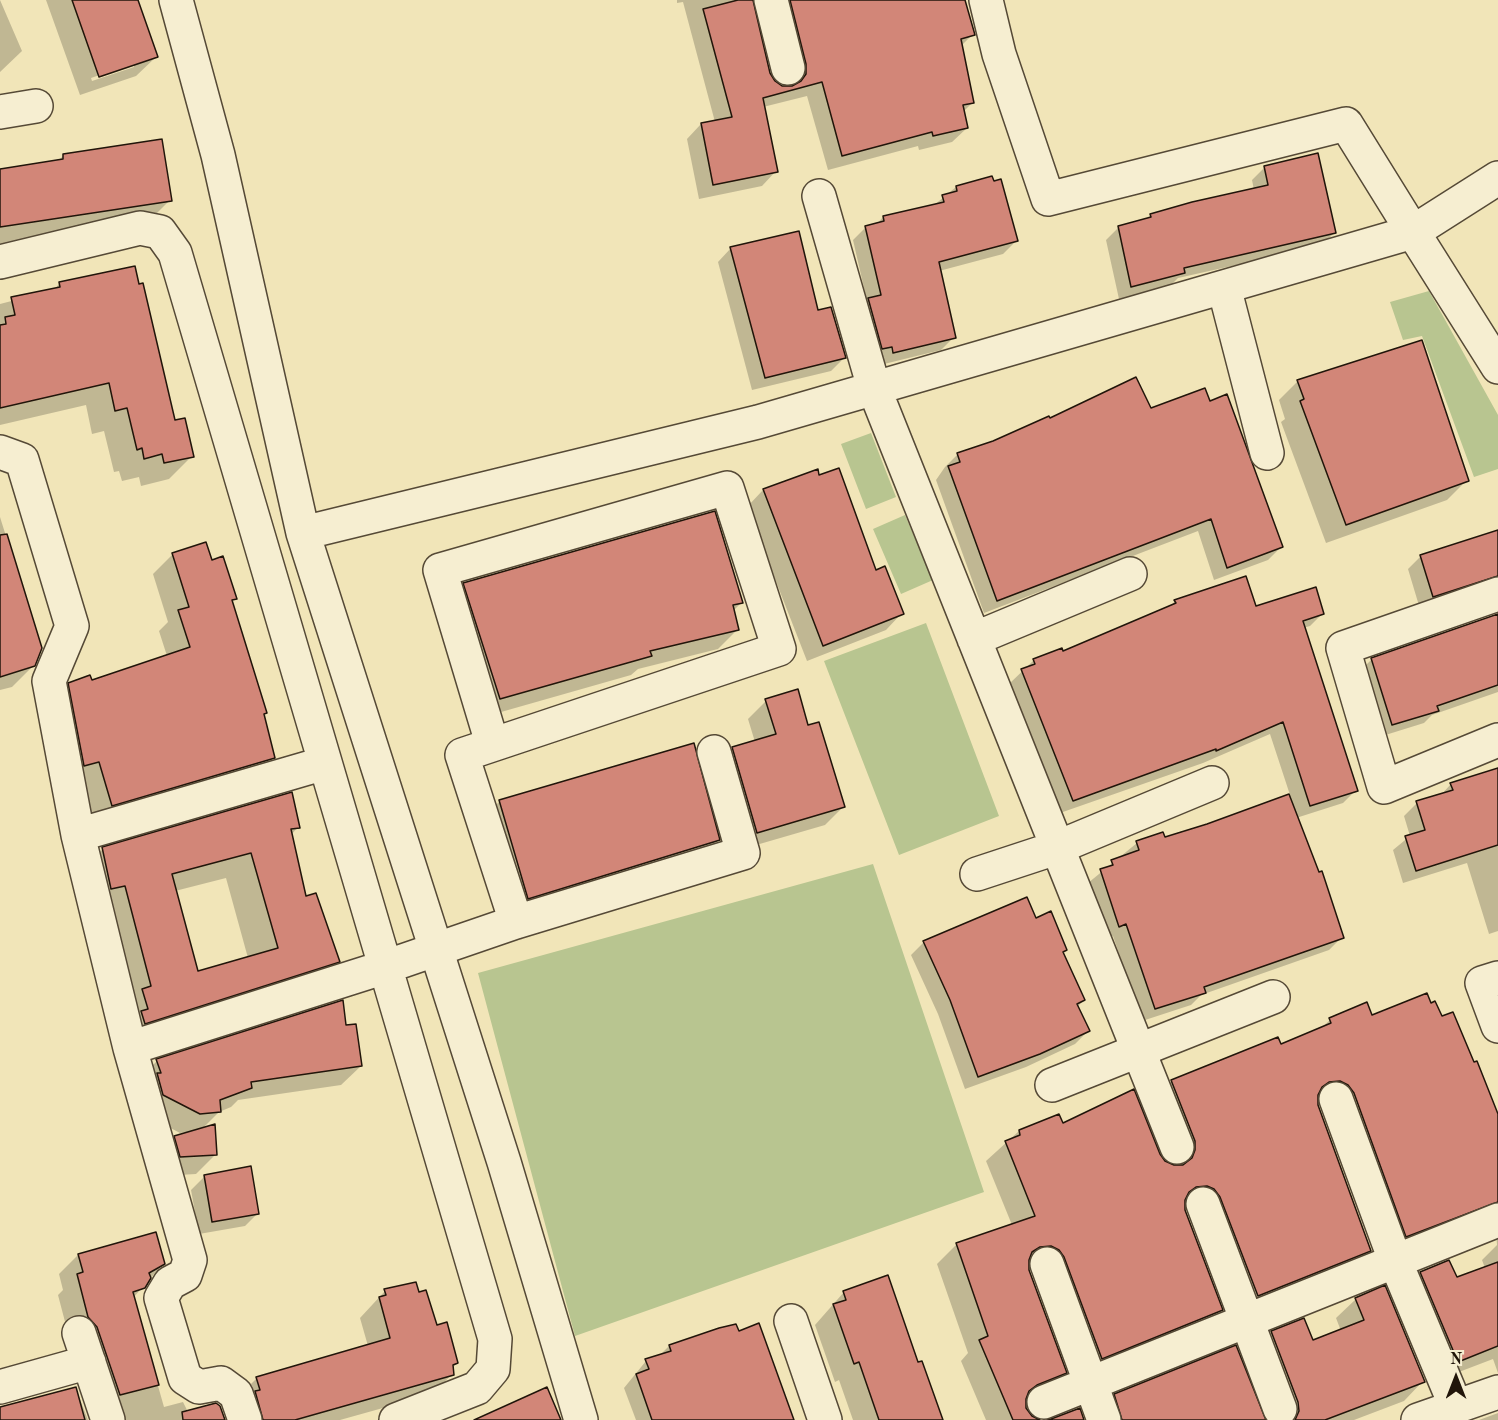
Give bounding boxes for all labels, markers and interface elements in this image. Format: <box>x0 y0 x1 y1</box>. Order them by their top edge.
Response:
north arrow <box>1426 1348 1486 1408</box>
text: N <box>1450 1352 1462 1368</box>

